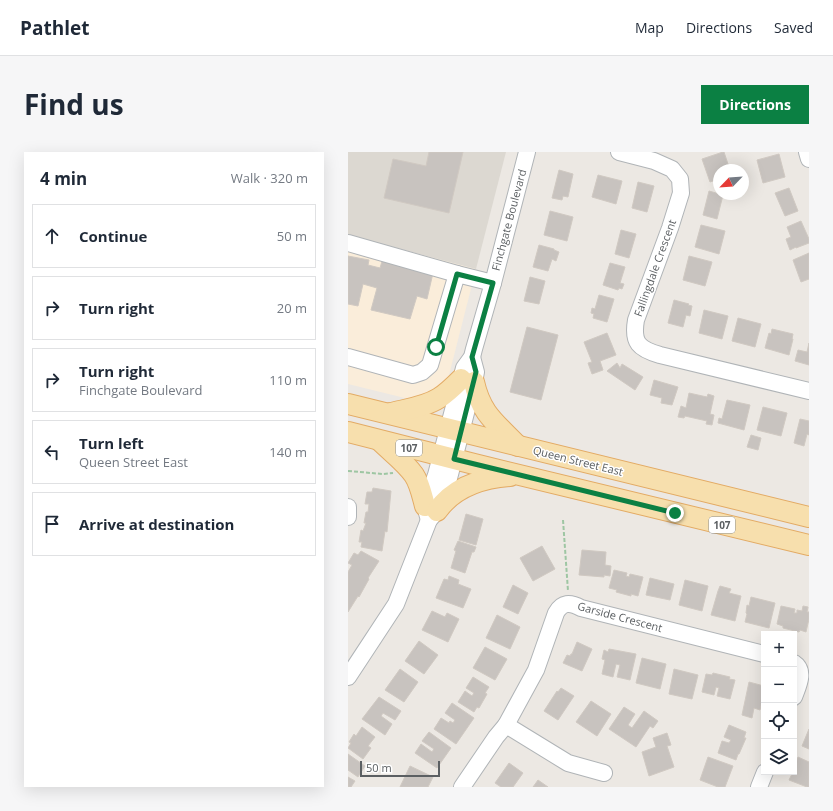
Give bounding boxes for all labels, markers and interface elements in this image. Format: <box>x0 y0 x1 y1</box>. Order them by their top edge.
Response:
text: Pathlet <box>20 15 89 41</box>
text: Map <box>635 18 664 37</box>
text: Directions <box>686 18 752 37</box>
text: Saved <box>774 18 813 37</box>
text: Find us <box>24 85 124 123</box>
button: Directions <box>701 85 809 124</box>
north arrow <box>713 164 749 200</box>
text: 4 min <box>40 167 87 190</box>
street label: Finchgate Boulevard <box>488 167 529 272</box>
text: Walk · 320 m <box>231 169 308 187</box>
street label: Fallingdale Crescent <box>630 217 679 319</box>
icon: ahead <box>41 225 63 247</box>
text: Continue <box>79 226 147 246</box>
text: 50 m <box>277 227 307 245</box>
icon: right <box>41 297 63 319</box>
text: Turn right <box>79 298 154 318</box>
text: 20 m <box>277 299 307 317</box>
route start <box>427 338 445 356</box>
text: Turn right <box>79 361 154 381</box>
icon: right <box>41 369 63 391</box>
text: 110 m <box>269 371 307 389</box>
text: Finchgate Boulevard <box>79 381 203 399</box>
text: Turn left <box>79 433 144 453</box>
road number: 107 <box>396 440 422 456</box>
icon: left <box>41 441 63 463</box>
street label: Queen Street East <box>532 442 625 479</box>
text: 140 m <box>269 443 307 461</box>
text: Queen Street East <box>79 453 188 471</box>
route end <box>666 504 684 522</box>
icon: arrive <box>41 513 63 535</box>
text: Arrive at destination <box>79 514 234 534</box>
road number: 107 <box>709 517 735 533</box>
street label: Garside Crescent <box>576 598 664 635</box>
map controls <box>761 631 797 775</box>
button: + <box>761 631 797 667</box>
button: − <box>761 667 797 703</box>
button: locate <box>761 703 797 739</box>
button: layers <box>761 739 797 775</box>
scale bar <box>360 759 440 778</box>
text: 50 m <box>366 760 392 775</box>

